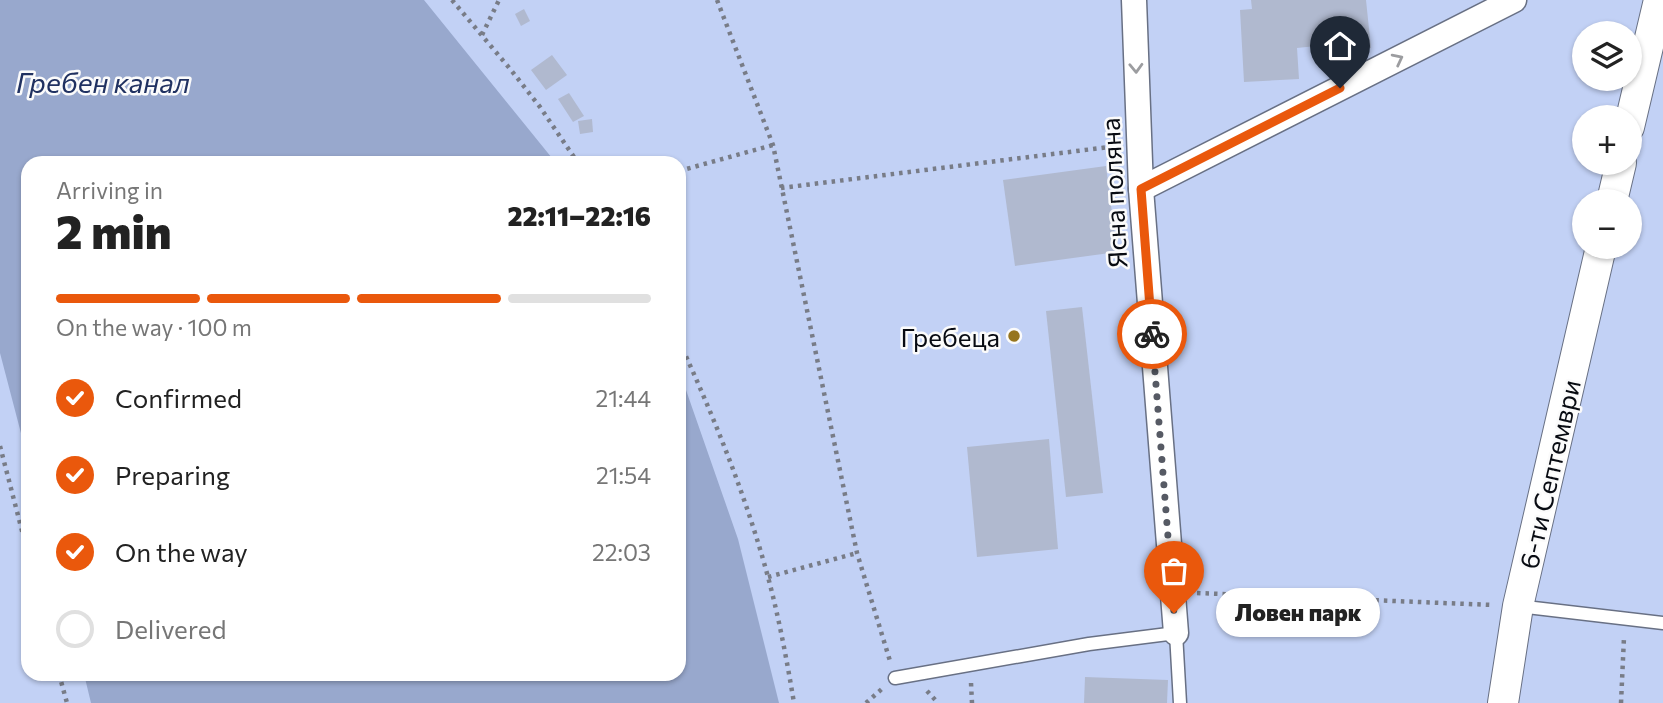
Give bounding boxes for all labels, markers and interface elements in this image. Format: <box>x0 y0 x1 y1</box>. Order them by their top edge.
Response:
pin <box>1310 16 1370 88</box>
map controls <box>1572 21 1642 259</box>
button: layers <box>1572 21 1642 91</box>
icon: home <box>1321 27 1359 65</box>
one-way arrow <box>1391 53 1403 67</box>
one-way arrow <box>1129 63 1144 74</box>
water label: Гребен канал <box>16 65 190 99</box>
button: + <box>1572 105 1642 175</box>
street label: Ясна поляна <box>1094 117 1132 269</box>
text: Arriving in <box>56 176 163 204</box>
button: − <box>1572 189 1642 259</box>
text: 22:11–22:16 <box>508 200 651 231</box>
text: 2 min <box>56 202 172 258</box>
courier <box>1117 299 1187 369</box>
text: On the way · 100 m <box>56 313 252 341</box>
icon: bike <box>1133 315 1171 353</box>
place label: Гребеца <box>900 321 1000 352</box>
marker: Гребеца <box>1006 328 1022 344</box>
street label: 6-ти Септември <box>1512 376 1586 572</box>
icon: check <box>56 379 94 417</box>
text: Confirmed <box>115 382 242 413</box>
text: 21:44 <box>595 384 651 412</box>
icon: check <box>56 456 94 494</box>
text: Preparing <box>115 459 230 490</box>
text: 21:54 <box>596 461 651 489</box>
icon: check <box>56 533 94 571</box>
text: On the way <box>115 536 248 567</box>
text: 22:03 <box>592 538 651 566</box>
pin <box>1144 541 1204 613</box>
icon: bag <box>1155 552 1193 590</box>
callout: Ловен парк <box>1216 588 1380 638</box>
text: Ловен парк <box>1235 598 1361 626</box>
text: Delivered <box>115 613 226 644</box>

